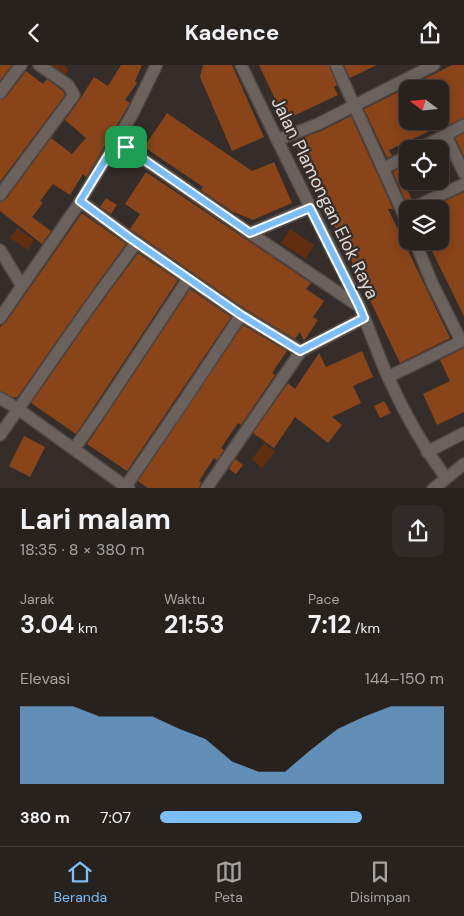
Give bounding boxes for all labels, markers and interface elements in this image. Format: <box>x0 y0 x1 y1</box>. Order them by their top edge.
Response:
text: Kadence <box>185 18 279 47</box>
icon: back <box>20 19 48 47</box>
icon: share <box>416 19 444 47</box>
north arrow <box>399 80 449 130</box>
map controls <box>399 80 449 250</box>
street label: Jalan Plamongan Elok Raya <box>266 93 384 303</box>
pin <box>105 126 147 168</box>
icon: arrive <box>112 133 140 161</box>
button: locate <box>399 140 449 190</box>
button: layers <box>399 200 449 250</box>
text: Lari malam <box>20 501 171 538</box>
button: share <box>392 505 444 557</box>
text: 18:35 · 8 × 380 m <box>20 539 145 560</box>
text: Jarak <box>20 590 54 608</box>
text: Waktu <box>164 590 205 608</box>
text: Pace <box>308 590 339 608</box>
text: 3.04 <box>20 608 74 641</box>
text: 21:53 <box>164 608 225 641</box>
text: 7:12 <box>308 608 351 641</box>
text: km <box>74 619 98 637</box>
text: /km <box>351 619 380 637</box>
text: Elevasi <box>20 668 70 689</box>
text: 144–150 m <box>365 668 444 689</box>
text: 380 m <box>20 807 70 828</box>
text: 7:07 <box>100 807 131 828</box>
tab: Beranda <box>54 858 107 906</box>
tab: Peta <box>214 858 243 906</box>
tab: Disimpan <box>350 858 410 906</box>

